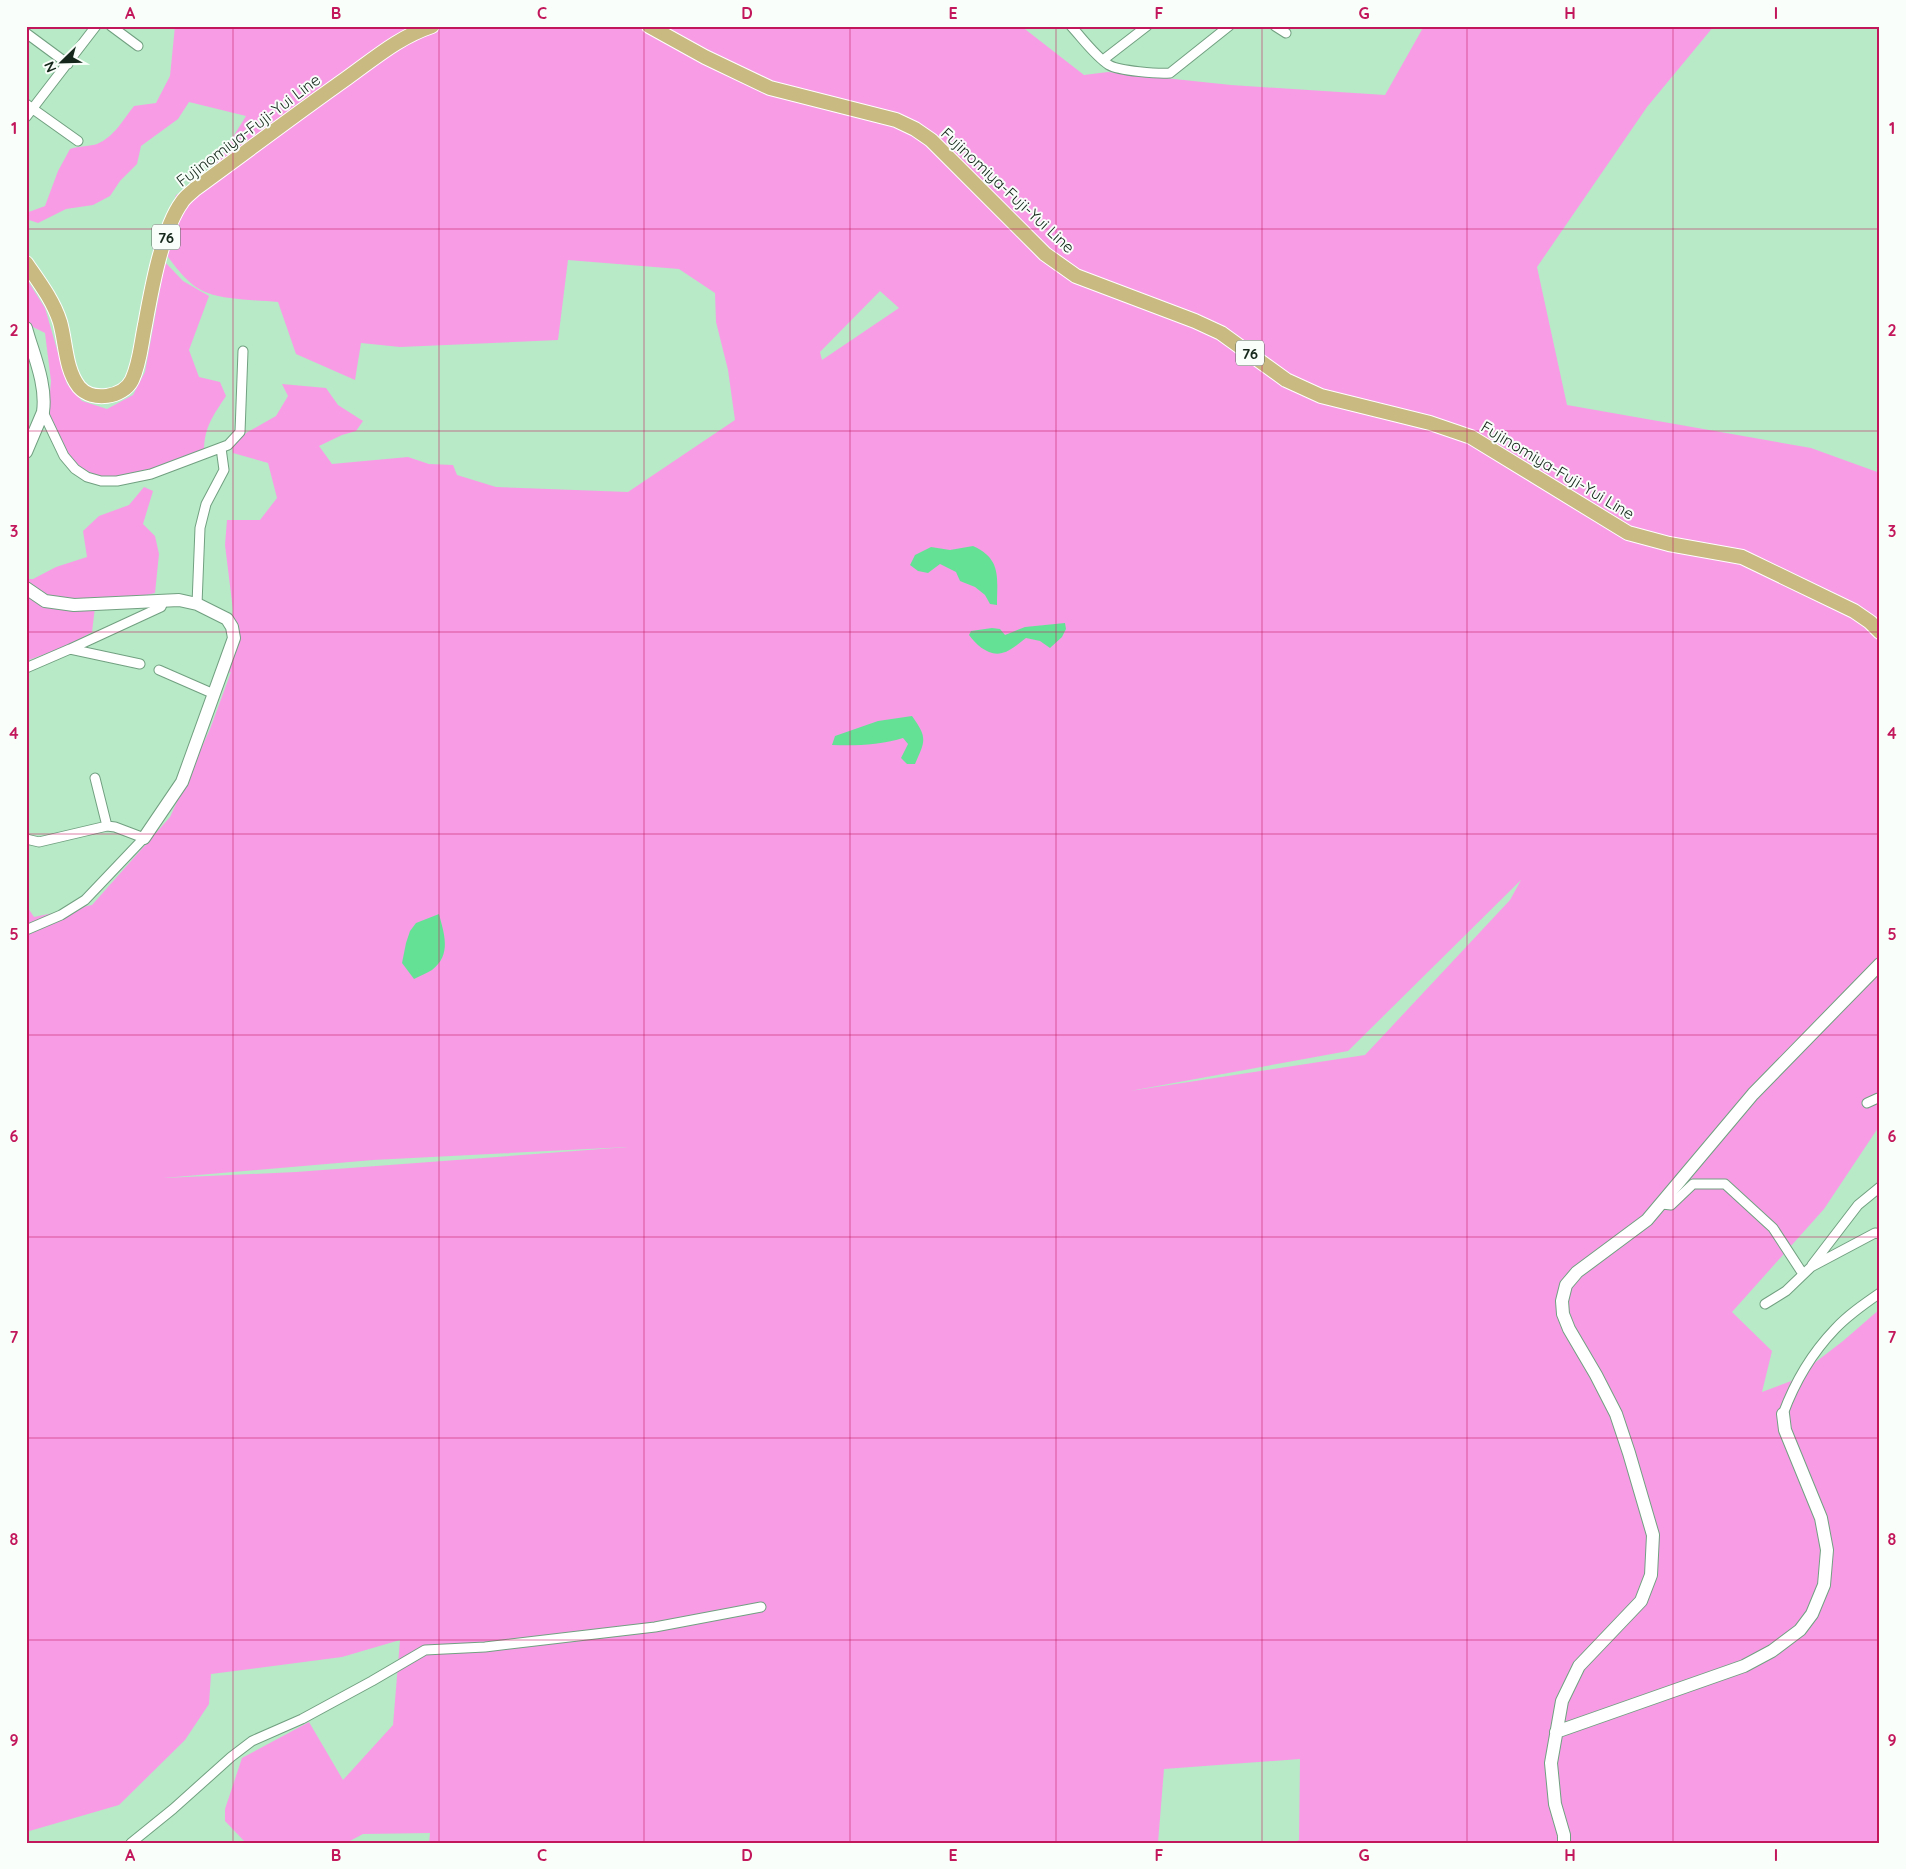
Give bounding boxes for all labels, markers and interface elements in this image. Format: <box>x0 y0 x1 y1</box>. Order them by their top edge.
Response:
text: A <box>125 3 136 23</box>
text: B <box>331 3 341 23</box>
text: C <box>537 3 547 23</box>
text: D <box>741 3 753 23</box>
text: E <box>948 3 958 23</box>
text: F <box>1155 3 1164 23</box>
text: G <box>1358 3 1370 23</box>
text: H <box>1564 3 1576 23</box>
text: I <box>1774 3 1778 23</box>
north arrow <box>38 38 88 88</box>
text: N <box>40 59 60 75</box>
street label: Fujinomiya-Fuji-Yui Line <box>172 69 324 191</box>
text: 1 <box>11 118 17 138</box>
text: 1 <box>1889 118 1895 138</box>
street label: Fujinomiya-Fuji-Yui Line <box>937 123 1079 257</box>
road number: 76 <box>152 224 180 250</box>
text: 2 <box>9 320 19 340</box>
text: 2 <box>1887 320 1897 340</box>
road number: 76 <box>1236 340 1264 366</box>
street label: Fujinomiya-Fuji-Yui Line <box>1478 416 1638 524</box>
text: 3 <box>10 521 18 541</box>
text: 3 <box>1888 521 1896 541</box>
text: 4 <box>9 723 19 743</box>
text: 4 <box>1887 723 1897 743</box>
text: 5 <box>9 924 19 944</box>
text: 5 <box>1887 924 1897 944</box>
text: 6 <box>10 1126 19 1146</box>
text: 6 <box>1888 1126 1897 1146</box>
text: 7 <box>10 1327 19 1347</box>
text: 7 <box>1888 1327 1897 1347</box>
text: 8 <box>10 1529 19 1549</box>
text: 8 <box>1888 1529 1897 1549</box>
text: 9 <box>9 1730 19 1750</box>
text: 9 <box>1887 1730 1897 1750</box>
text: A <box>125 1845 136 1865</box>
text: B <box>331 1845 341 1865</box>
text: C <box>537 1845 547 1865</box>
text: D <box>741 1845 753 1865</box>
text: E <box>948 1845 958 1865</box>
text: F <box>1155 1845 1164 1865</box>
text: G <box>1358 1845 1370 1865</box>
text: H <box>1564 1845 1576 1865</box>
text: I <box>1774 1845 1778 1865</box>

